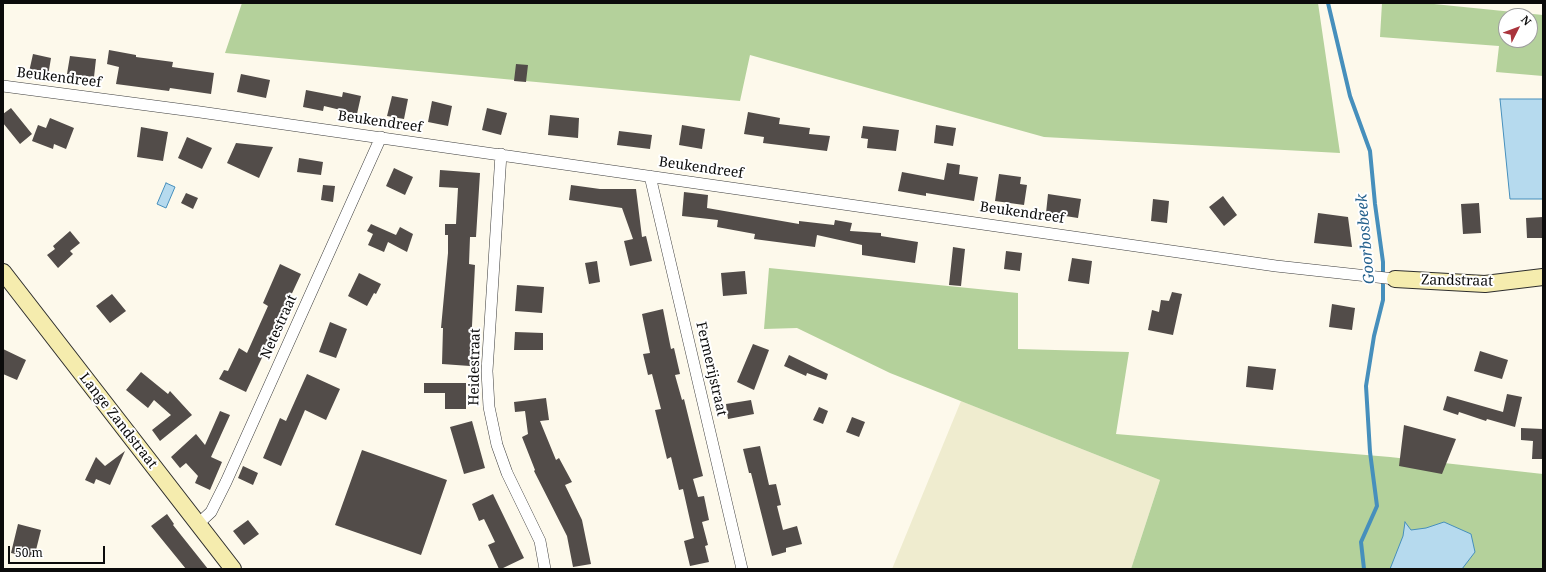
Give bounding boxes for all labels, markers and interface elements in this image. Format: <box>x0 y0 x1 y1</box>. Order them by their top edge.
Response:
north arrow <box>1498 8 1538 48</box>
text: N <box>1518 12 1535 29</box>
street label: Beukendreef <box>16 64 102 92</box>
street label: Beukendreef <box>337 108 423 136</box>
street label: Beukendreef <box>658 154 744 182</box>
water label: Goorbosbeek <box>1353 193 1379 285</box>
street label: Beukendreef <box>979 199 1065 227</box>
street label: Zandstraat <box>1421 272 1493 290</box>
street label: Netestraat <box>257 292 301 362</box>
street label: Fermerijstraat <box>692 320 730 418</box>
street label: Heidestraat <box>466 328 484 406</box>
street label: Lange Zandstraat <box>76 370 160 472</box>
scale bar <box>10 538 107 564</box>
text: 50 m <box>15 544 43 561</box>

